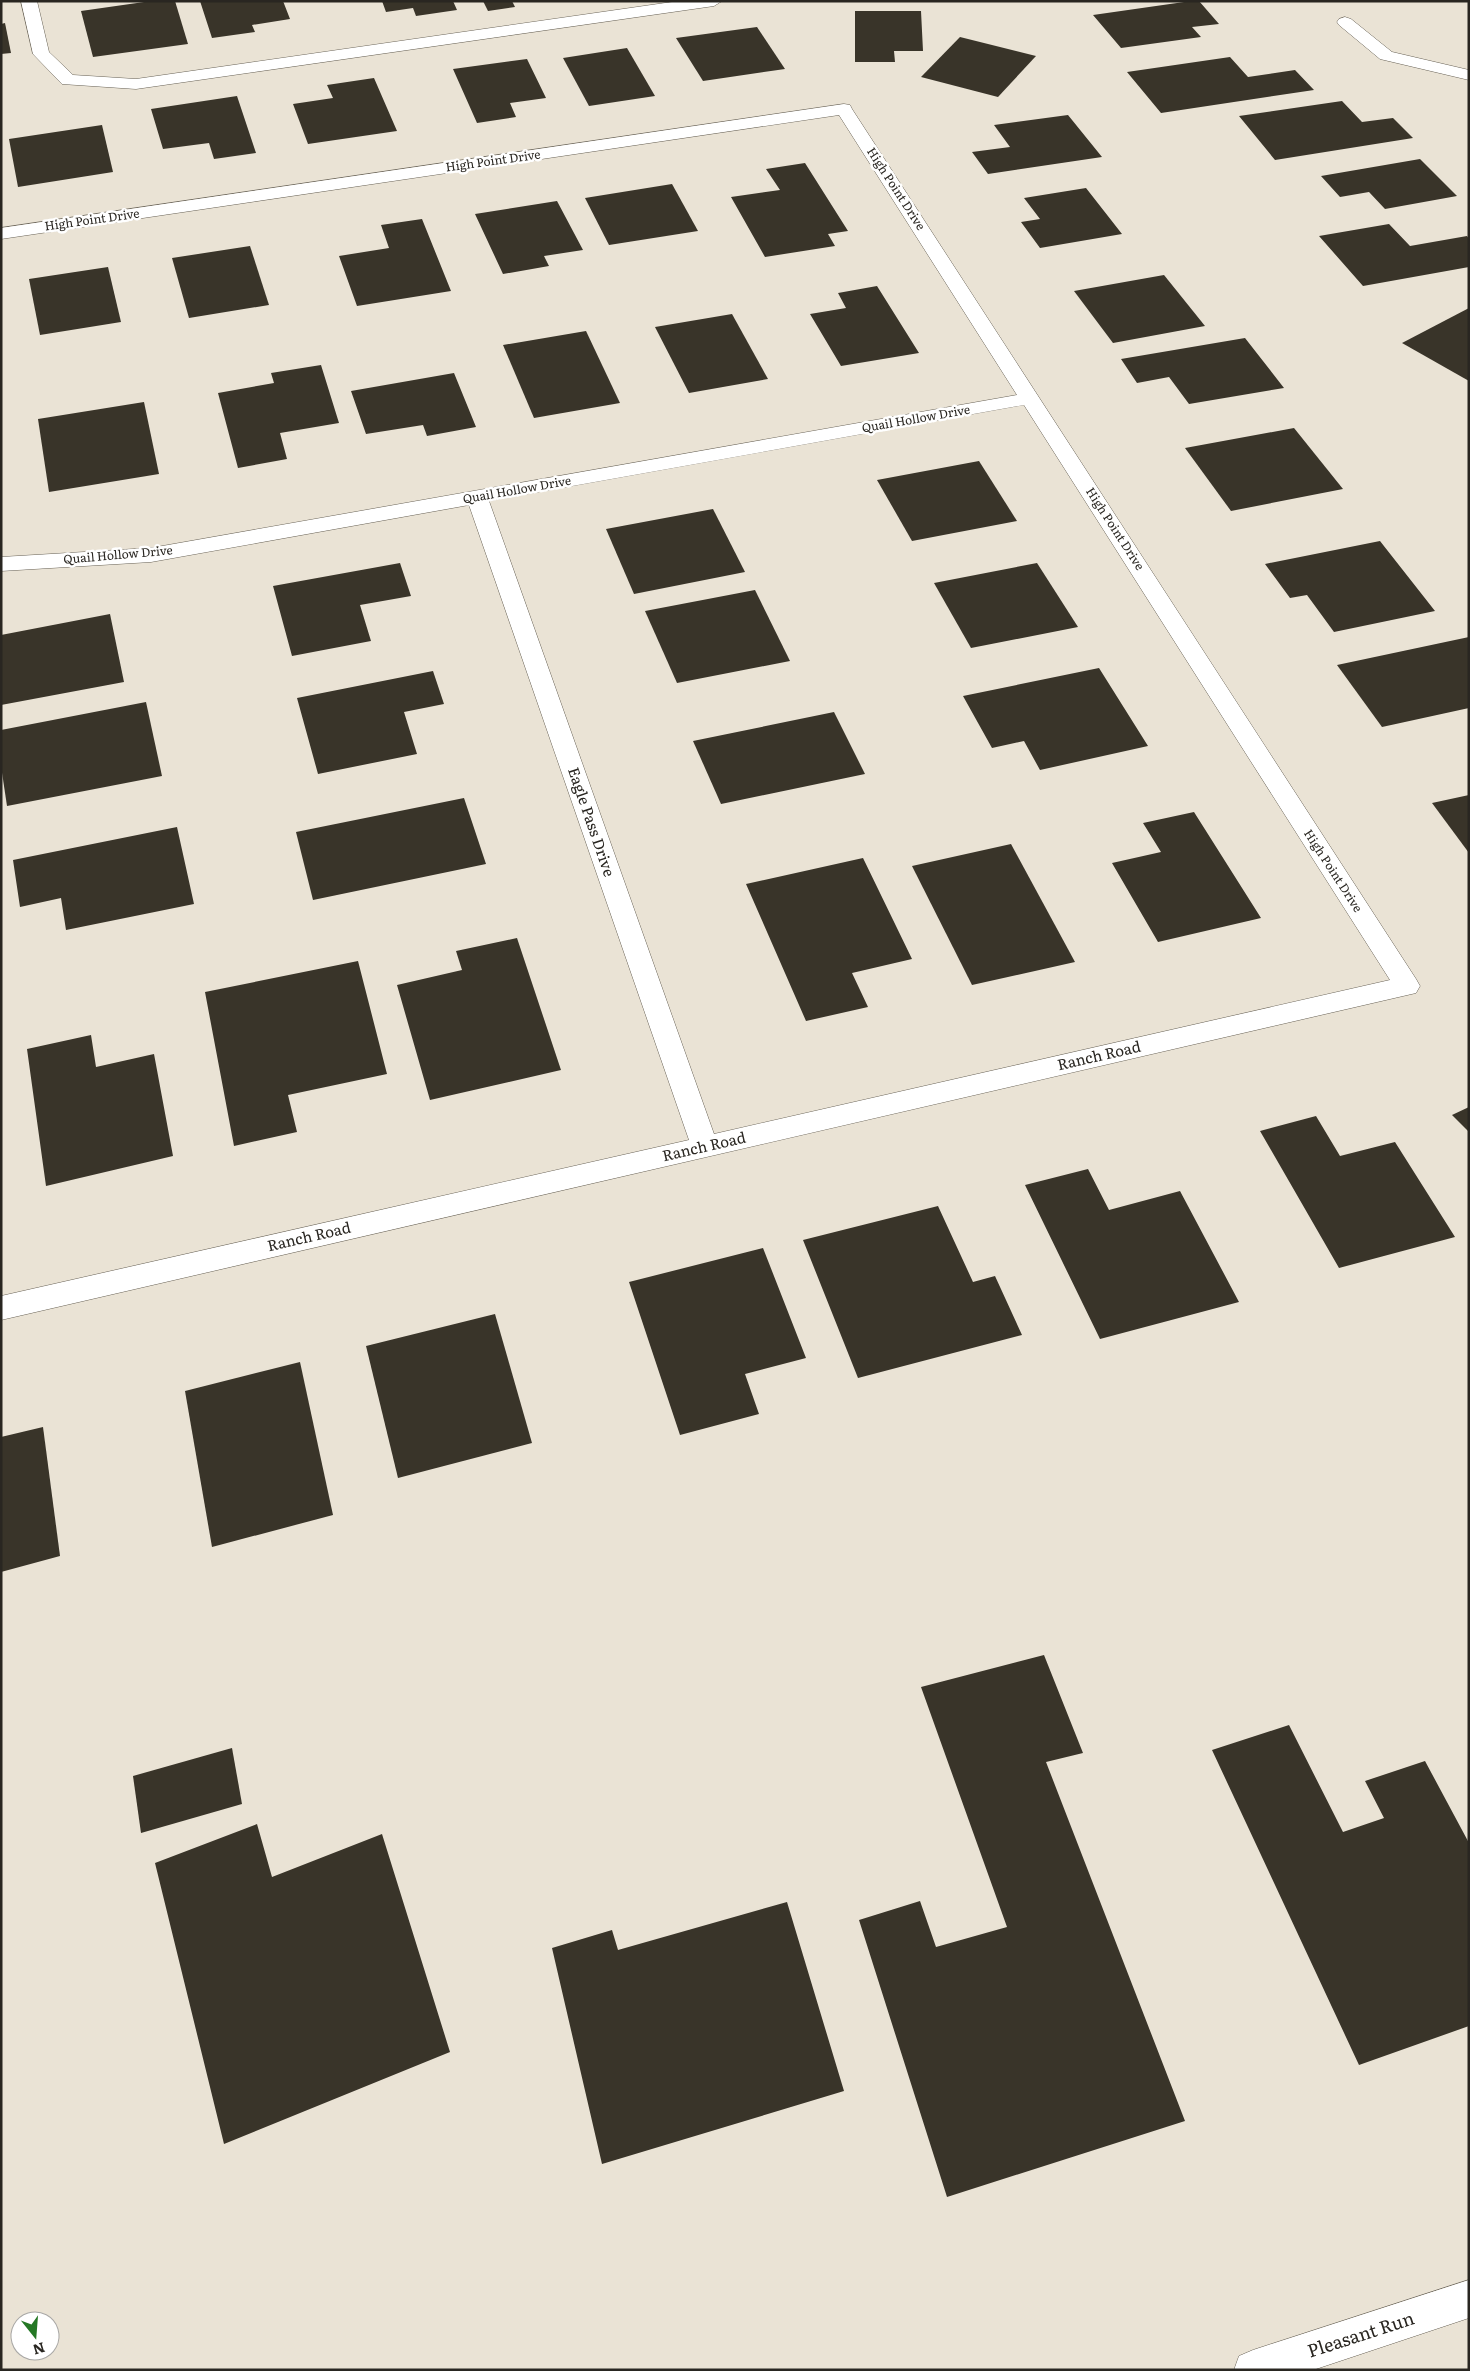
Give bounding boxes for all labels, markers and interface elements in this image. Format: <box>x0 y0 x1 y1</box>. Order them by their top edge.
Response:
street label: High Point Drive <box>863 143 930 233</box>
street label: High Point Drive <box>444 144 541 176</box>
street label: High Point Drive <box>43 203 140 235</box>
street label: Quail Hollow Drive <box>860 400 971 436</box>
street label: Quail Hollow Drive <box>461 471 572 507</box>
street label: High Point Drive <box>1082 483 1149 573</box>
street label: Quail Hollow Drive <box>63 540 173 568</box>
street label: Eagle Pass Drive <box>563 764 622 880</box>
street label: High Point Drive <box>1300 825 1367 915</box>
street label: Ranch Road <box>1055 1034 1143 1075</box>
street label: Ranch Road <box>660 1125 748 1166</box>
street label: Ranch Road <box>265 1215 353 1256</box>
street label: Pleasant Run <box>1304 2304 1418 2364</box>
north arrow <box>10 2311 60 2361</box>
text: N <box>30 2338 48 2361</box>

